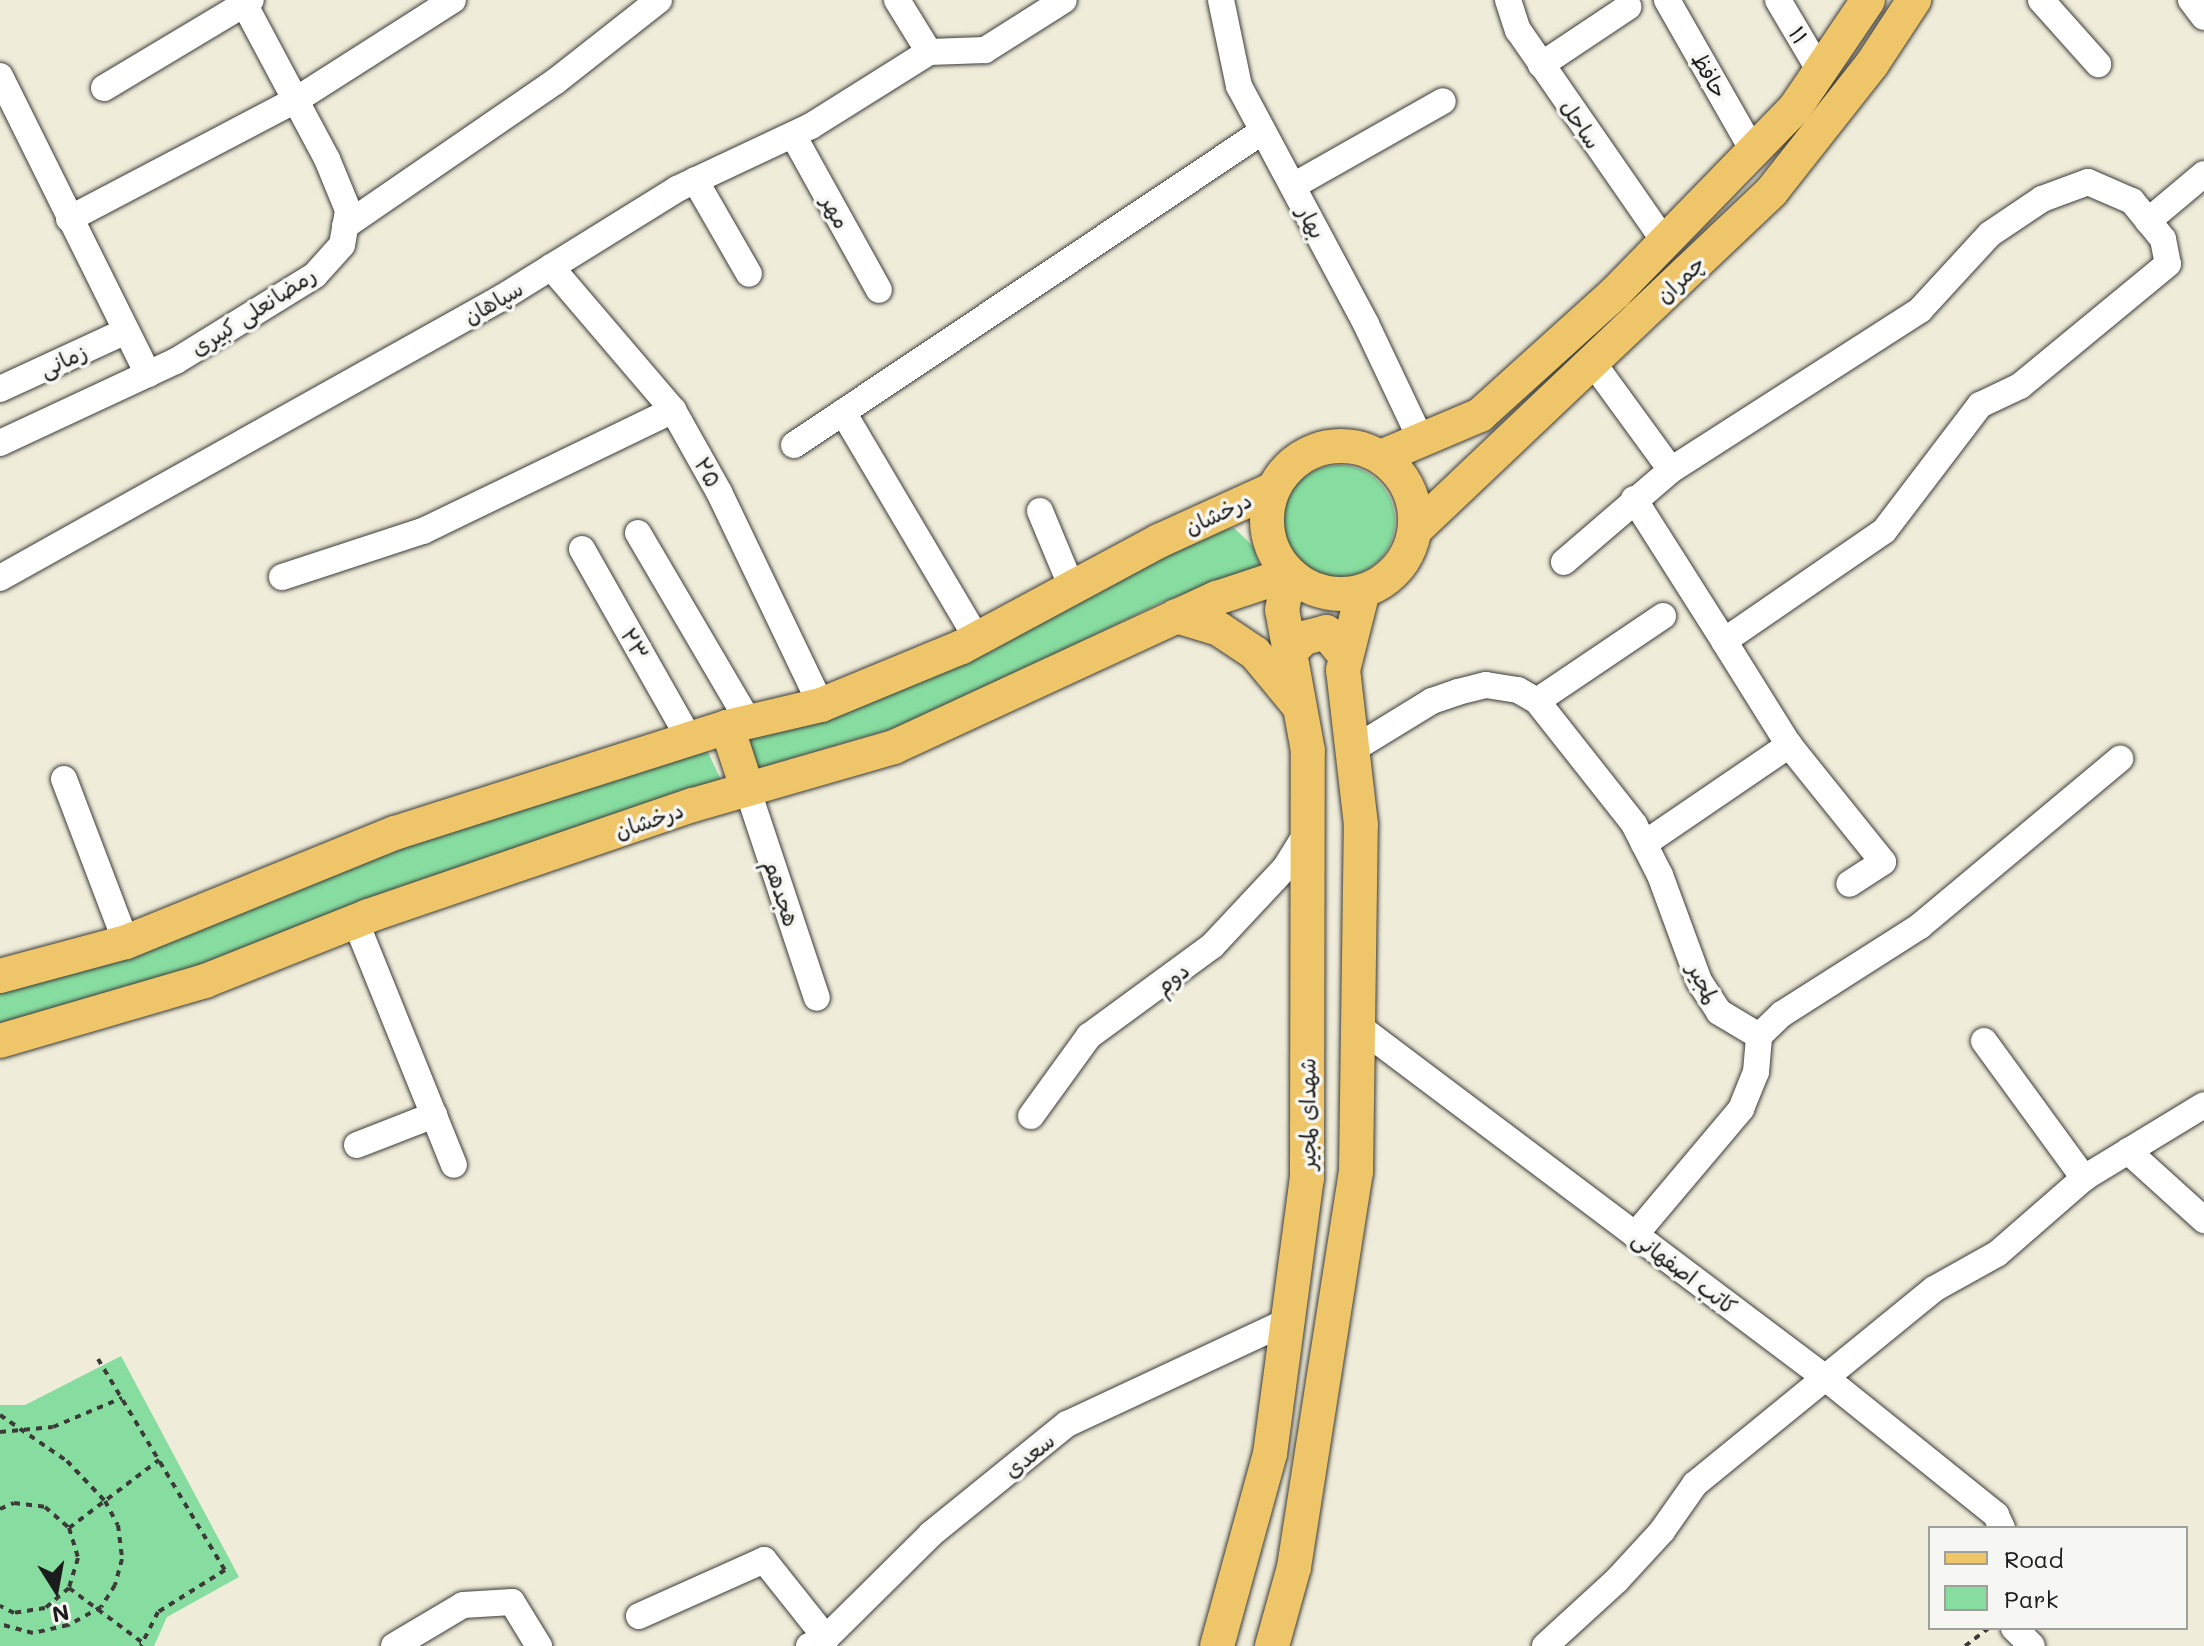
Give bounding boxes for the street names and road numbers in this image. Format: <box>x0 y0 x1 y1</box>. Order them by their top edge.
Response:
street label: ۱۱ <box>1784 21 1814 49</box>
street label: حافظ <box>1686 47 1734 103</box>
street label: ساحل <box>1555 94 1607 154</box>
street label: مهر <box>816 191 856 233</box>
street label: بهار <box>1293 201 1331 243</box>
street label: چمران <box>1650 250 1710 308</box>
street label: رمضانعلی کبیری <box>186 261 320 361</box>
street label: سپاهان <box>459 275 527 329</box>
street label: زمانی <box>35 338 91 382</box>
street label: ۲۵ <box>689 452 727 492</box>
street label: درخشان <box>1180 486 1256 540</box>
street label: ۲۳ <box>615 623 655 665</box>
street label: درخشان <box>611 796 687 844</box>
street label: هجدهم <box>759 856 805 930</box>
street label: دوم <box>1150 957 1194 999</box>
street label: لمجیر <box>1683 958 1725 1008</box>
street label: شهدای لمجیر <box>1294 1058 1320 1170</box>
street label: کاتب اصفهانی <box>1628 1224 1742 1320</box>
street label: سعدی <box>998 1427 1060 1483</box>

